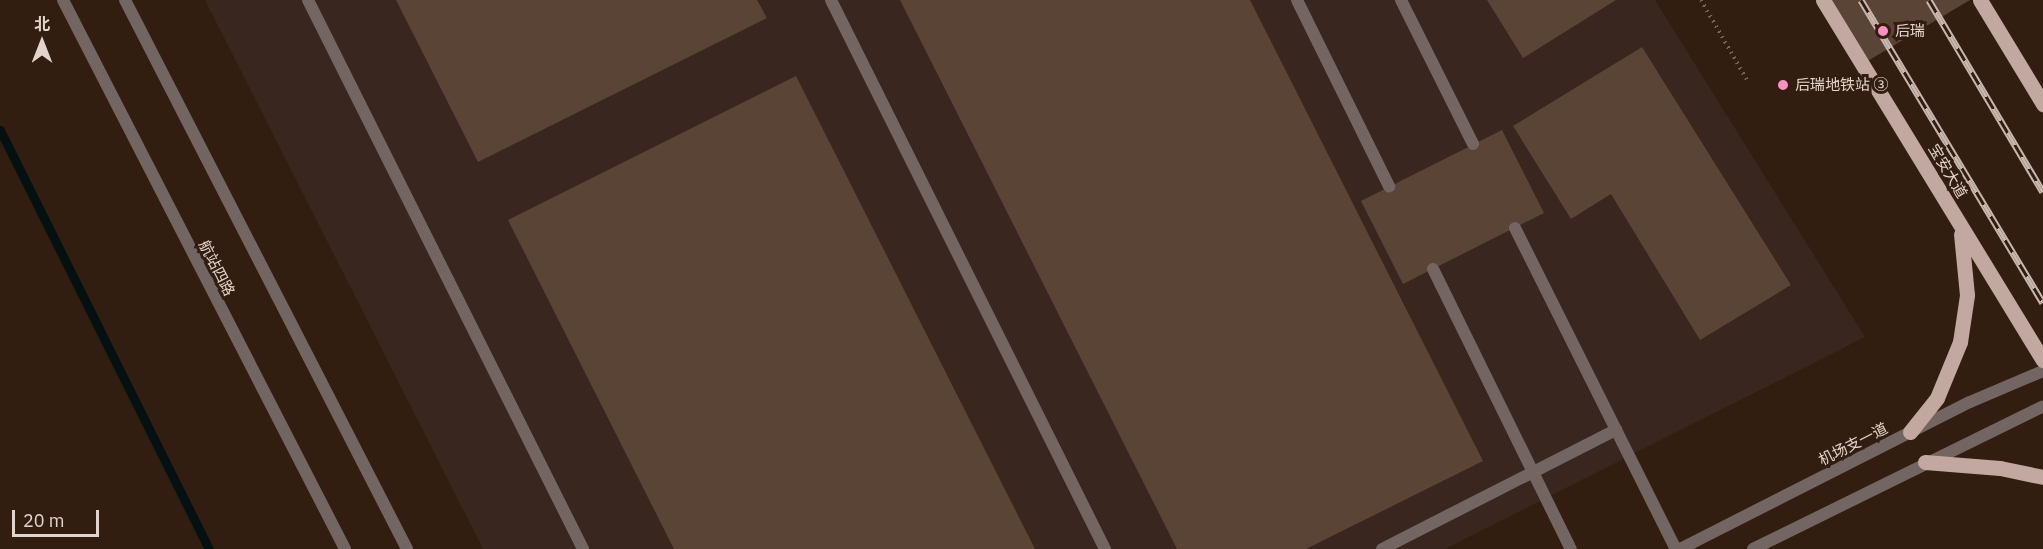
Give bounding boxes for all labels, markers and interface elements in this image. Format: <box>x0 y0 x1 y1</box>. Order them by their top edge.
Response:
north arrow <box>12 12 72 72</box>
text: 北 <box>34 14 50 34</box>
place label: 后瑞 <box>1895 22 1925 40</box>
marker: 后瑞 <box>1876 24 1890 38</box>
place label: 后瑞地铁站 ③ <box>1795 76 1889 94</box>
marker: 后瑞地铁站 ③ <box>1776 78 1790 92</box>
street label: 宝安大道 <box>1925 141 1971 201</box>
street label: 航站四路 <box>195 237 239 299</box>
street label: 机场支一道 <box>1816 419 1890 469</box>
scale bar <box>15 498 102 536</box>
text: 20 m <box>23 509 65 532</box>

